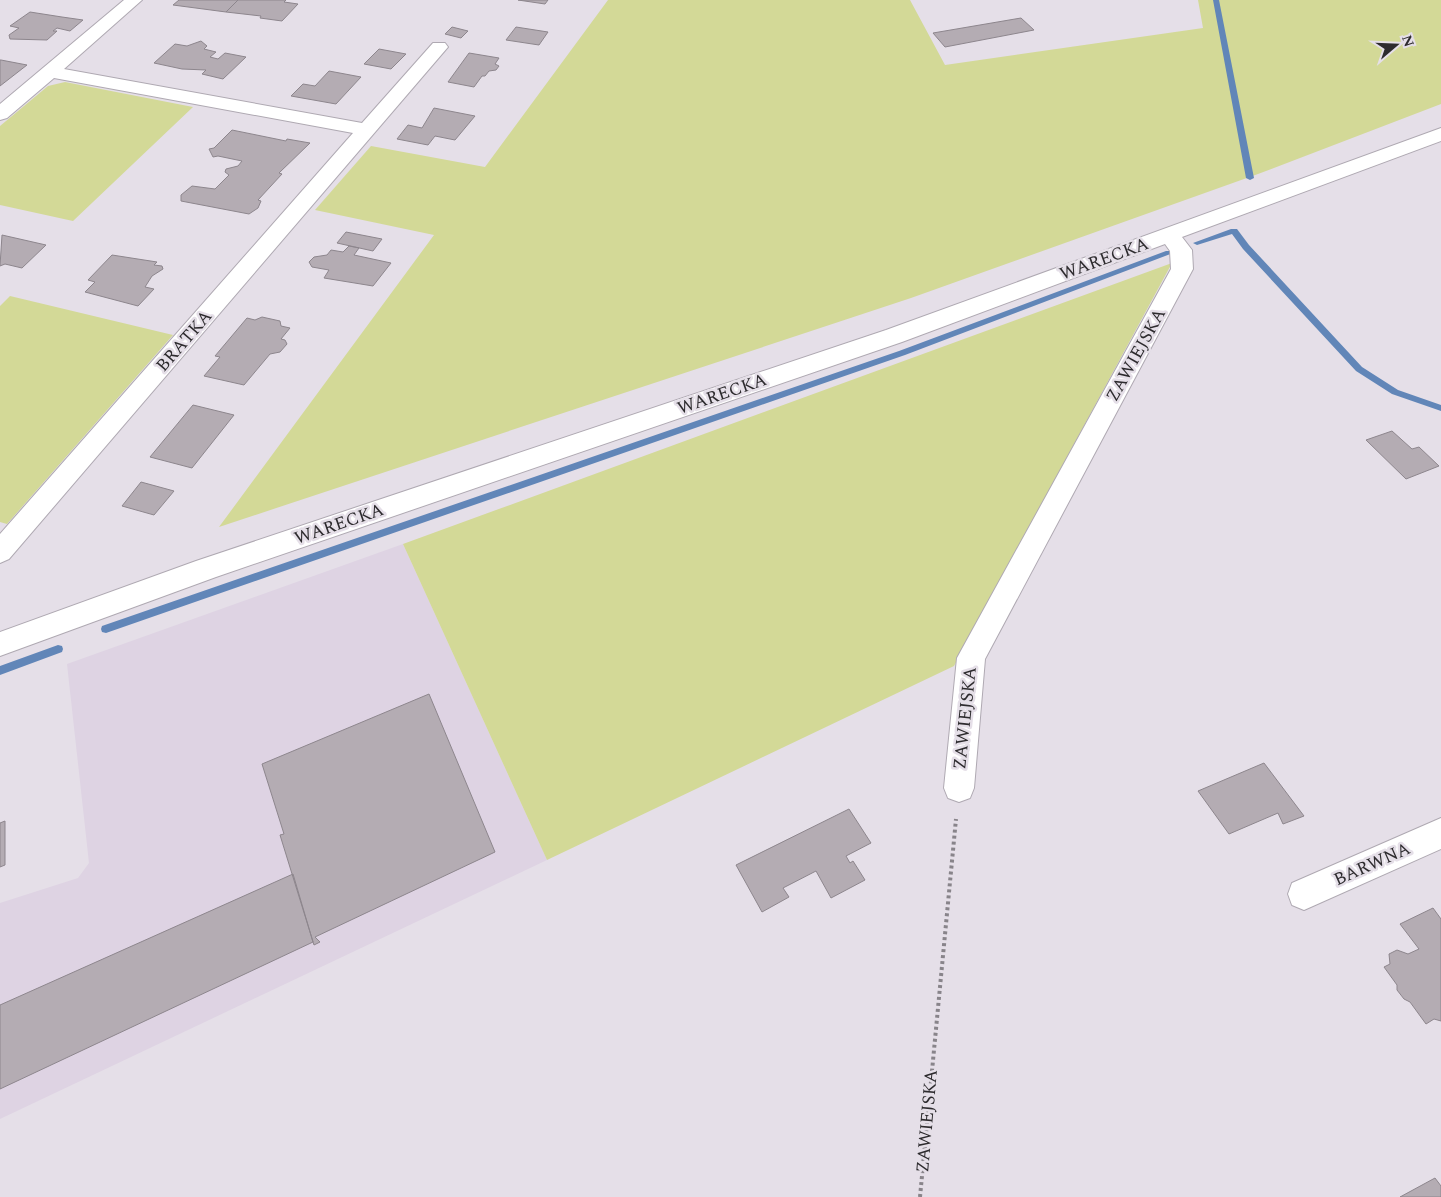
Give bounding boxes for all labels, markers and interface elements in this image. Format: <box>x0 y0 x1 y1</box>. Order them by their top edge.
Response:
north arrow <box>1371 20 1421 70</box>
text: N <box>1396 32 1420 50</box>
street label: WARECKA <box>1056 230 1152 288</box>
street label: ZAWIEJSKA <box>1099 303 1173 407</box>
street label: BRATKA <box>149 304 219 378</box>
street label: WARECKA <box>674 366 770 422</box>
street label: WARECKA <box>291 496 387 552</box>
street label: ZAWIEJSKA <box>946 665 984 771</box>
street label: BARWNA <box>1329 835 1415 893</box>
street label: ZAWIEJSKA <box>909 1068 945 1174</box>

